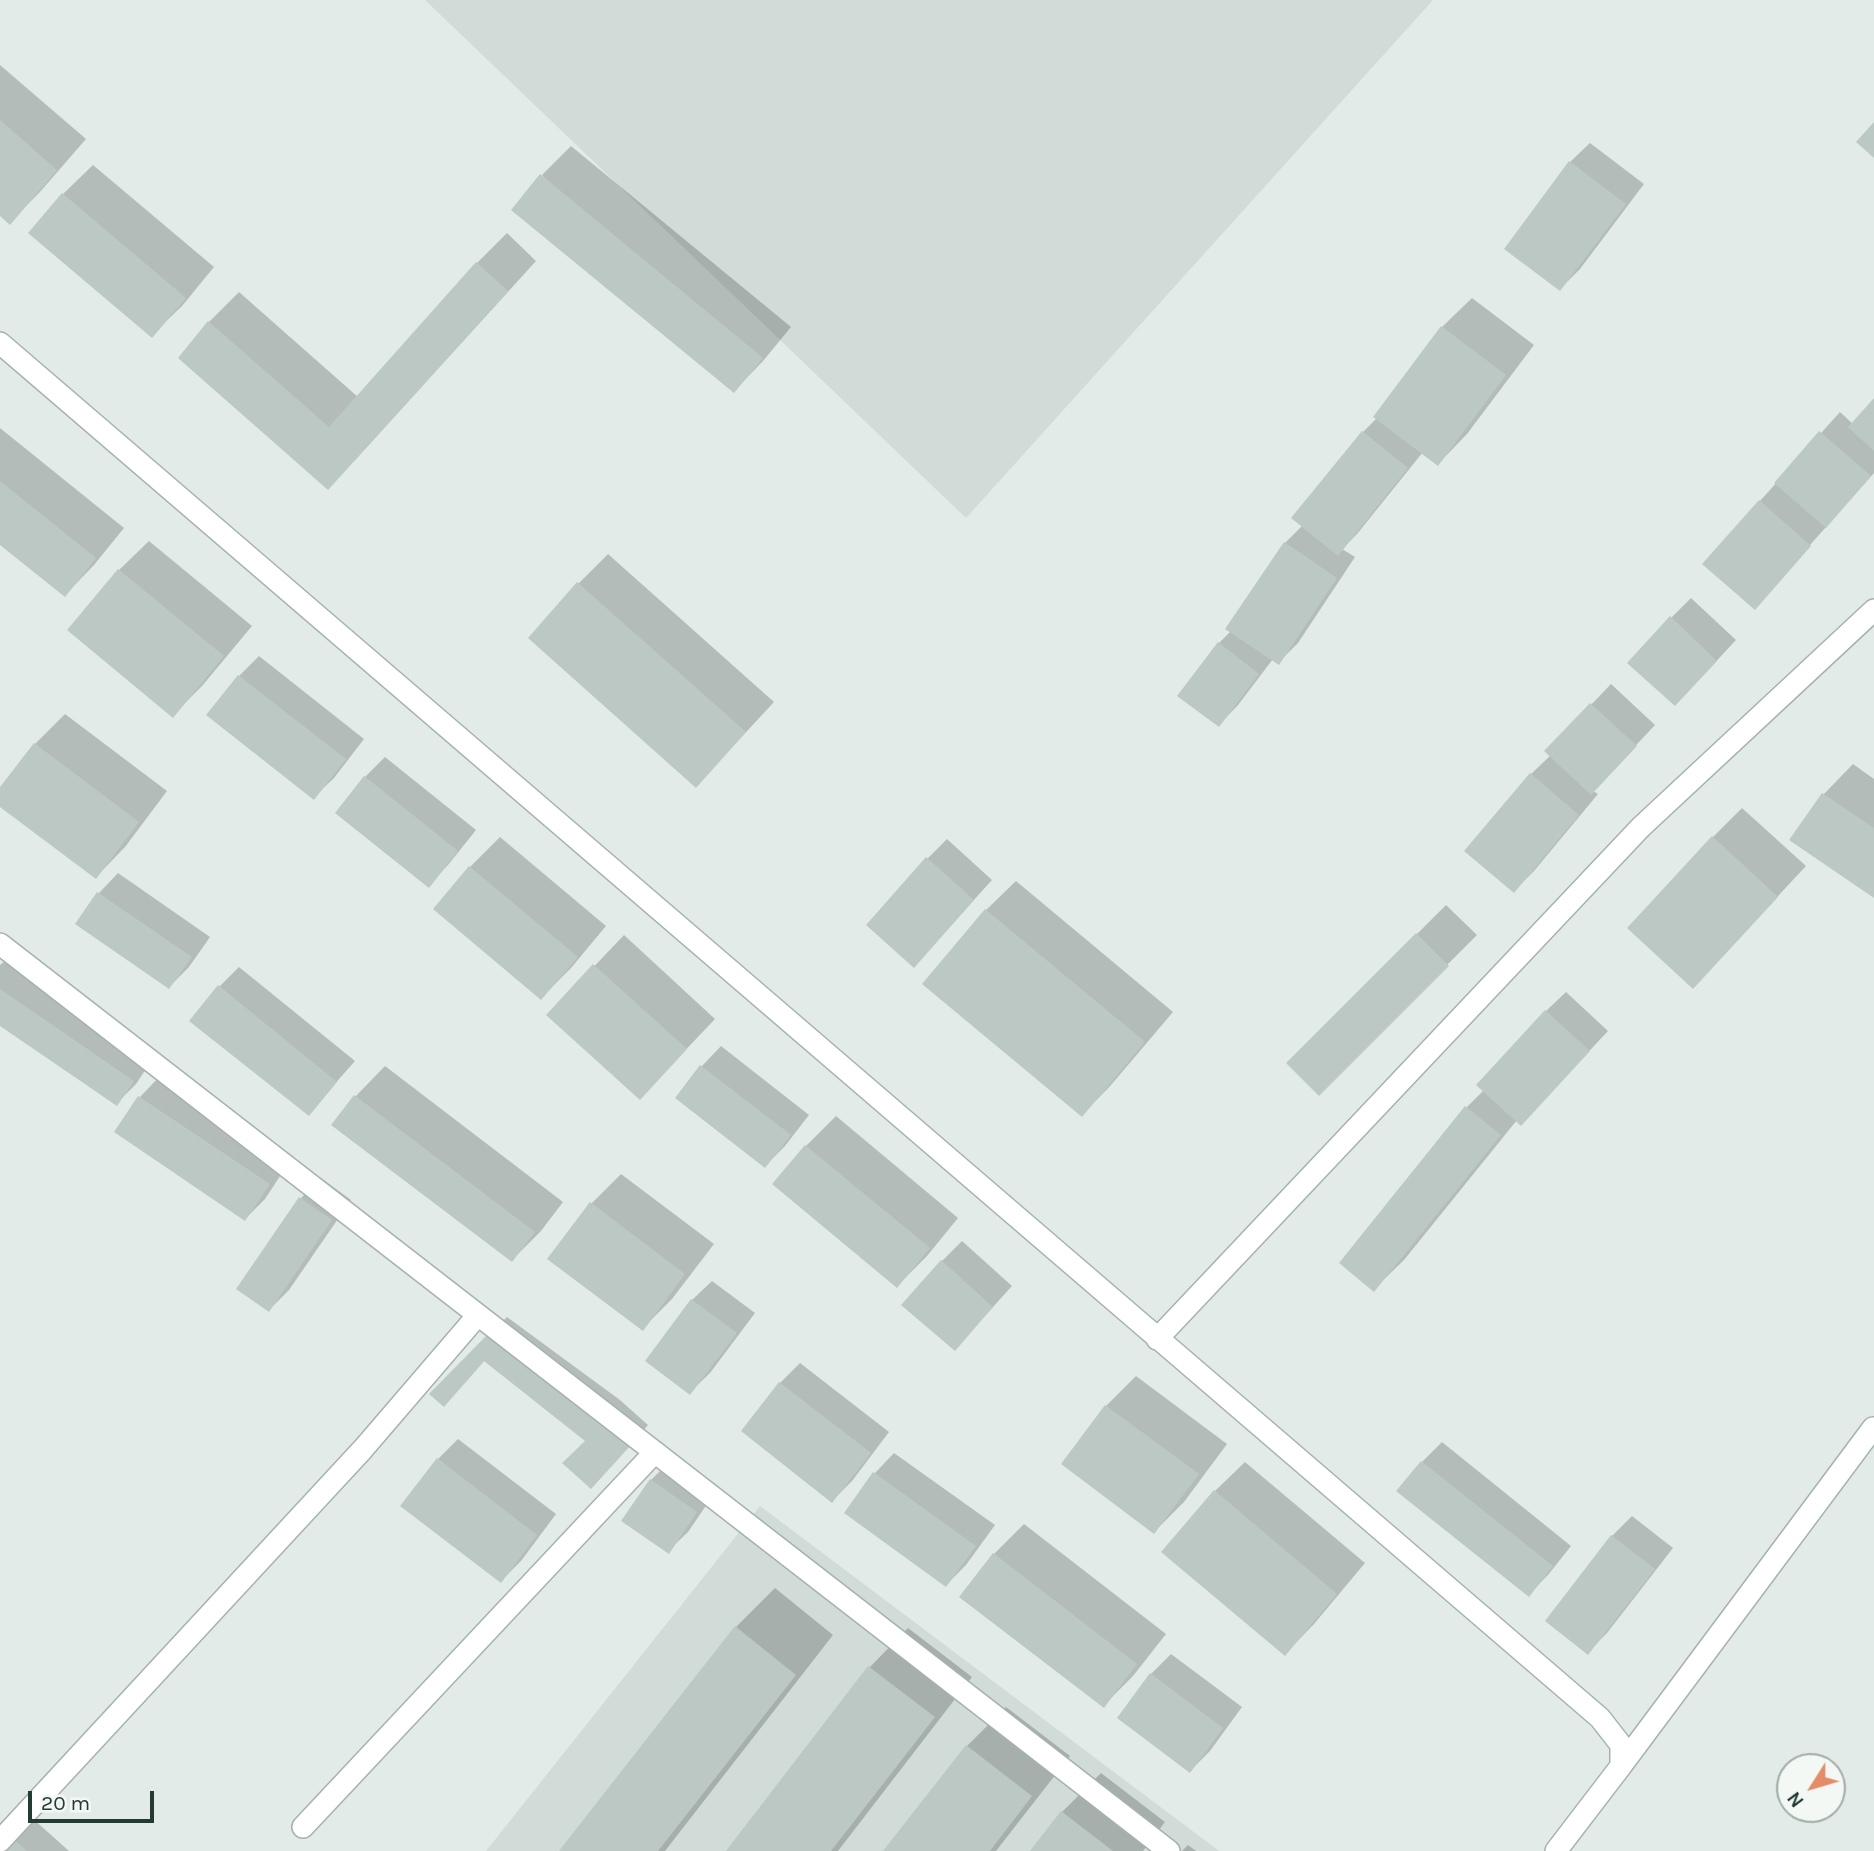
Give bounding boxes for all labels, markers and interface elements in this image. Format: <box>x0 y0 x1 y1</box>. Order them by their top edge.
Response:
north arrow <box>1776 1753 1846 1823</box>
scale bar <box>32 1778 158 1822</box>
text: N <box>1783 1787 1809 1811</box>
text: 20 m <box>41 1791 90 1815</box>

